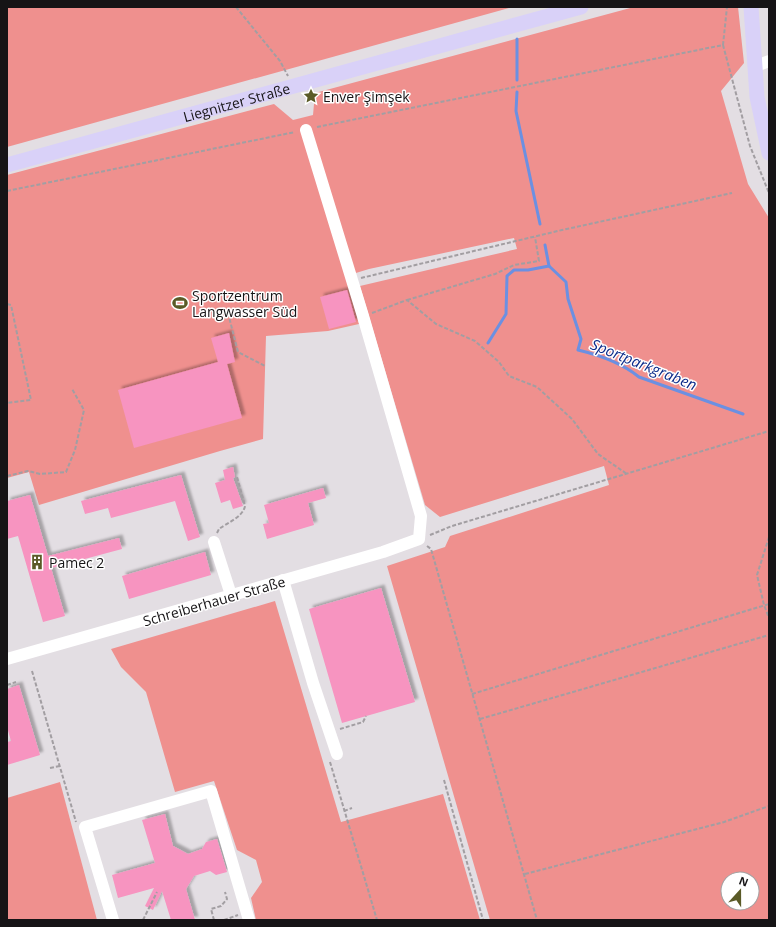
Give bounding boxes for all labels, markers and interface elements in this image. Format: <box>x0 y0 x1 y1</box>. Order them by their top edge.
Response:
street label: Liegnitzer Straße <box>181 78 292 126</box>
place icon: Enver Şimşek <box>302 87 320 105</box>
place label: Enver Şimşek <box>323 87 410 106</box>
place label: Sportzentrum Langwasser Süd <box>192 286 297 321</box>
sports icon: Sportzentrum Langwasser Süd <box>171 294 189 312</box>
water label: Sportparkgraben <box>588 334 700 394</box>
building icon: Pamec 2 <box>28 553 46 571</box>
place label: Pamec 2 <box>49 553 104 572</box>
street label: Schreiberhauer Straße <box>141 572 287 630</box>
north arrow <box>720 871 760 911</box>
text: N <box>737 873 751 890</box>

